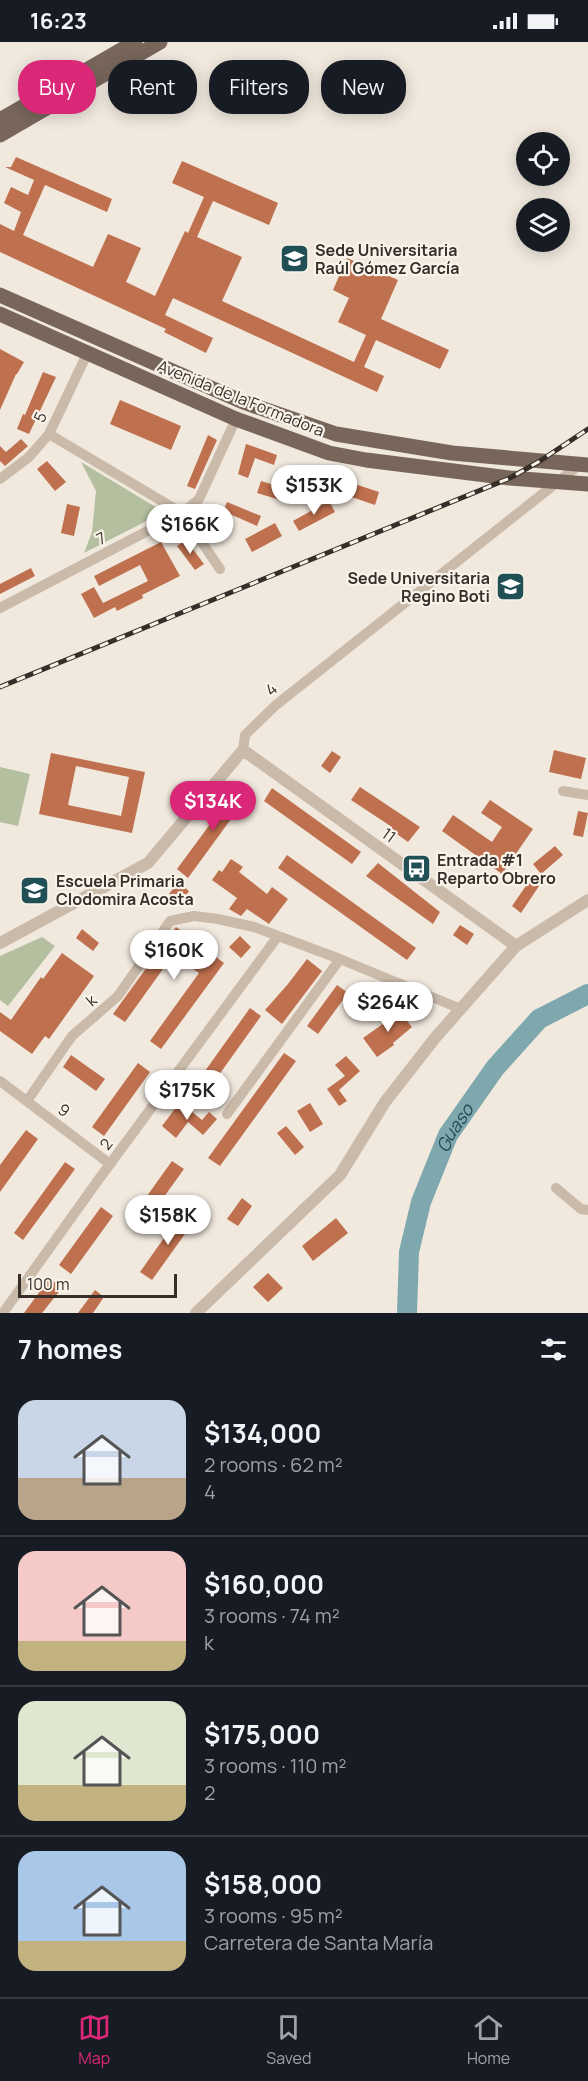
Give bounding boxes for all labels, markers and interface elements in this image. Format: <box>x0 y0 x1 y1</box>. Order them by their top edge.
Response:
text: 16:23 <box>30 6 87 36</box>
chip: Buy <box>18 60 96 114</box>
chip: Rent <box>108 60 197 114</box>
chip: Filters <box>209 60 309 114</box>
chip: New <box>321 60 406 114</box>
map controls <box>516 132 570 252</box>
button: locate <box>516 132 570 186</box>
button: layers <box>516 198 570 252</box>
place label: Sede Universitaria Raúl Gómez García <box>315 239 460 279</box>
school or university icon: Sede Universitaria Raúl Gómez García <box>278 243 310 275</box>
street label: Avenida de la Formadora <box>154 354 328 442</box>
street label: 5 <box>28 408 52 426</box>
pin: $153K <box>272 465 356 516</box>
text: $153K <box>285 471 343 498</box>
pin: $166K <box>148 504 232 555</box>
text: $166K <box>160 510 220 537</box>
street label: 7 <box>92 526 110 550</box>
place label: Sede Universitaria Regino Boti <box>348 567 490 607</box>
school or university icon: Sede Universitaria Regino Boti <box>495 571 527 603</box>
street label: 4 <box>260 678 282 700</box>
pin: $134K <box>171 781 255 832</box>
text: $134K <box>184 787 242 814</box>
street label: 11 <box>377 822 401 848</box>
place label: Entrada #1 Reparto Obrero <box>437 849 556 889</box>
bus stop icon: Entrada #1 Reparto Obrero <box>400 853 432 885</box>
place label: Escuela Primaria Clodomira Acosta <box>56 870 194 910</box>
school or university icon: Escuela Primaria Clodomira Acosta <box>19 874 51 906</box>
pin: $160K <box>132 930 216 981</box>
text: $160K <box>144 936 204 963</box>
pin: $264K <box>346 982 430 1033</box>
street label: k <box>81 988 102 1011</box>
text: $264K <box>357 988 419 1015</box>
pin: $175K <box>145 1070 229 1121</box>
text: $175K <box>159 1076 215 1103</box>
water label: Guaso <box>430 1097 479 1156</box>
street label: 9 <box>53 1098 75 1122</box>
street label: 2 <box>94 1134 118 1154</box>
pin: $158K <box>126 1195 210 1246</box>
text: $158K <box>139 1201 197 1228</box>
scale bar <box>18 1271 177 1298</box>
text: 100 m <box>27 1273 70 1295</box>
text: 7 homes <box>18 1331 122 1367</box>
icon: filters <box>537 1333 570 1366</box>
text: $134,000 <box>204 1415 321 1451</box>
icon: home <box>66 1424 138 1496</box>
text: 2 rooms · 62 m² <box>204 1451 343 1478</box>
text: 4 <box>204 1478 216 1505</box>
text: $160,000 <box>204 1566 324 1602</box>
icon: home <box>66 1575 138 1647</box>
text: 3 rooms · 74 m² <box>204 1602 340 1629</box>
text: k <box>204 1629 214 1656</box>
text: $175,000 <box>204 1716 320 1752</box>
icon: home <box>66 1725 138 1797</box>
text: 3 rooms · 110 m² <box>204 1752 346 1779</box>
text: 2 <box>204 1779 215 1806</box>
text: $158,000 <box>204 1866 322 1902</box>
icon: home <box>66 1875 138 1947</box>
text: 3 rooms · 95 m² <box>204 1902 343 1929</box>
text: Carretera de Santa María <box>204 1929 433 1956</box>
tab: Map <box>78 2011 111 2069</box>
tab: Saved <box>266 2011 311 2069</box>
tab: Home <box>467 2011 510 2069</box>

